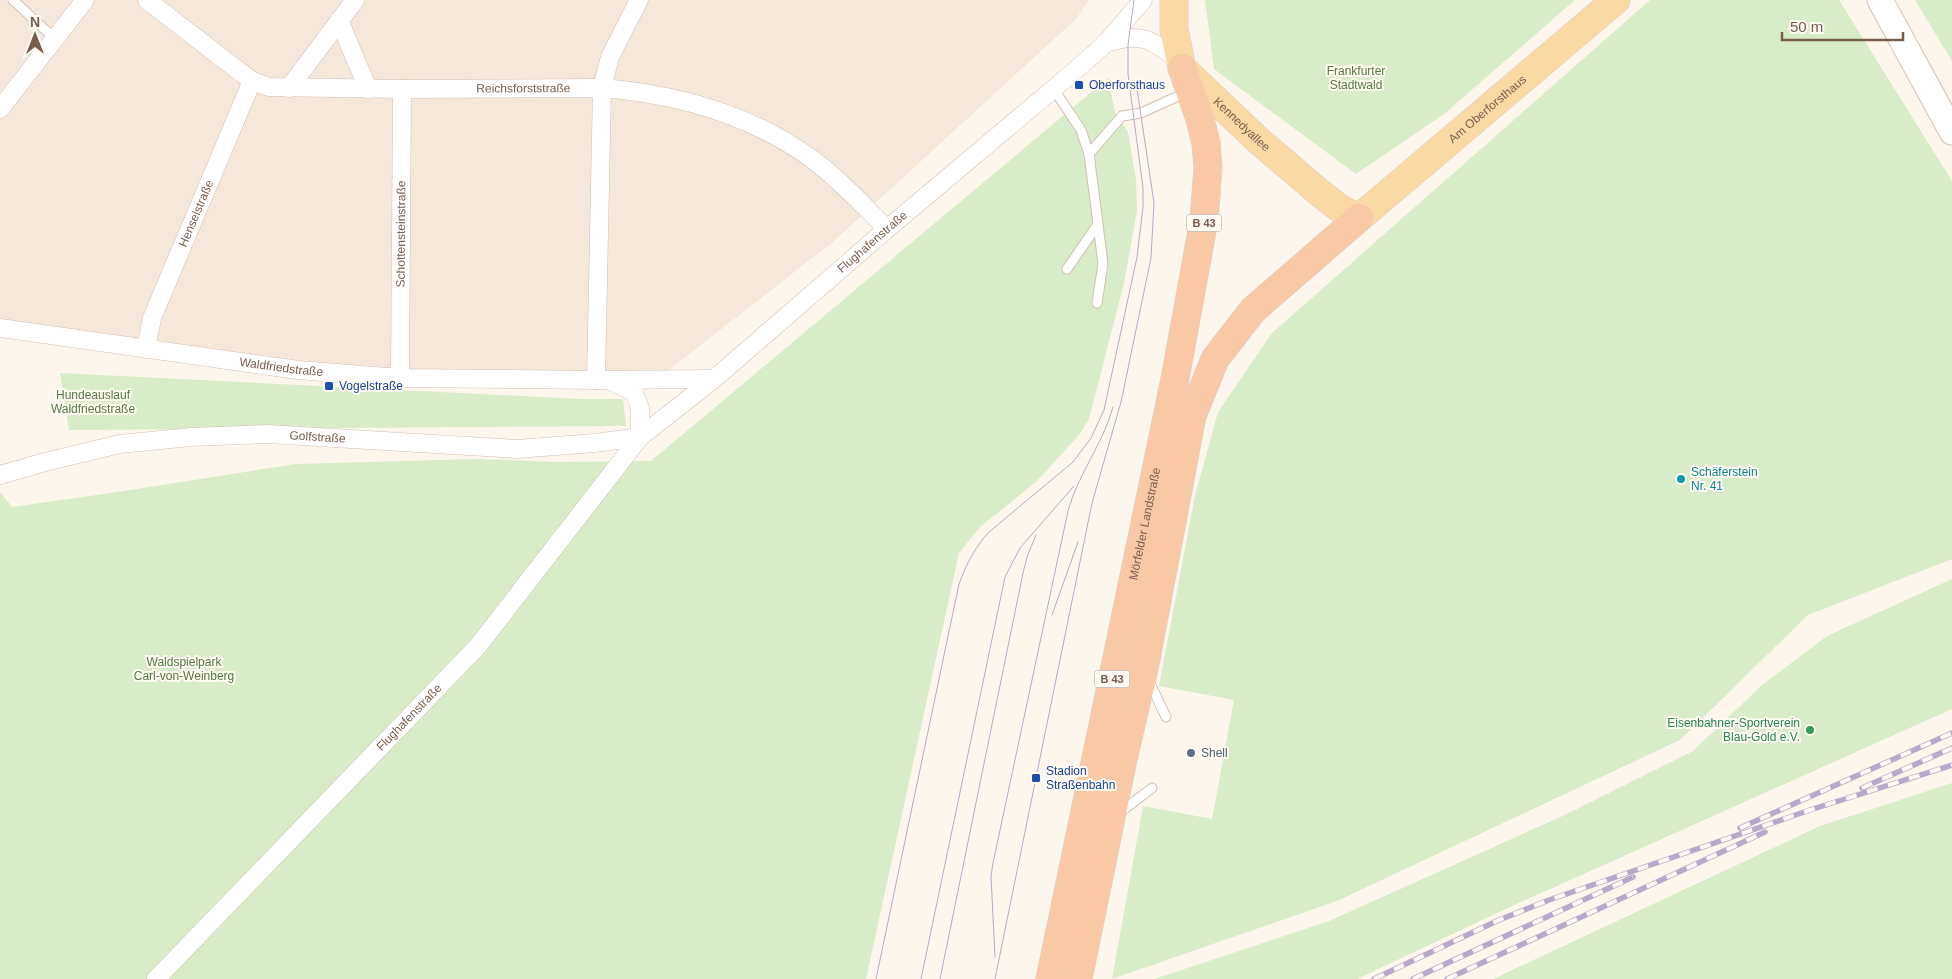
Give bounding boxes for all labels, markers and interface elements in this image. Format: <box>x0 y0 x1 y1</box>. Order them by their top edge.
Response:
north arrow <box>10 10 60 60</box>
scale bar <box>1782 10 1903 42</box>
text: N <box>30 14 40 30</box>
text: 50 m <box>1790 18 1823 35</box>
park label: Frankfurter Stadtwald <box>1327 64 1385 92</box>
street label: Am Oberforsthaus <box>1446 72 1529 146</box>
place label: Oberforsthaus <box>1089 78 1165 92</box>
marker: Oberforsthaus <box>1073 79 1085 91</box>
street label: Reichsforststraße <box>476 81 571 96</box>
street label: Kennedyallee <box>1210 94 1273 155</box>
street label: Henselstraße <box>176 178 217 249</box>
street label: Schottensteinstraße <box>394 180 408 288</box>
street label: Flughafenstraße <box>834 208 910 276</box>
road number: B 43 <box>1186 214 1222 232</box>
street label: Waldfriedstraße <box>238 355 324 379</box>
place label: Vogelstraße <box>339 379 403 393</box>
marker: Vogelstraße <box>323 380 335 392</box>
park label: Hundeauslauf Waldfriedstraße <box>51 388 135 416</box>
street label: Golfstraße <box>289 428 346 446</box>
place label: Schäferstein Nr. 41 <box>1691 465 1758 493</box>
street label: Mörfelder Landstraße <box>1126 466 1163 581</box>
marker: Schäferstein Nr. 41 <box>1675 473 1687 485</box>
park label: Waldspielpark Carl-von-Weinberg <box>134 655 234 683</box>
road number: B 43 <box>1094 671 1130 688</box>
street label: Flughafenstraße <box>374 681 445 754</box>
place label: Eisenbahner-Sportverein Blau-Gold e.V. <box>1667 716 1800 744</box>
marker: Eisenbahner-Sportverein Blau-Gold e.V. <box>1804 724 1816 736</box>
place label: Shell <box>1201 746 1228 760</box>
marker: Shell <box>1185 747 1197 759</box>
place label: Stadion Straßenbahn <box>1046 764 1115 792</box>
marker: Stadion Straßenbahn <box>1030 772 1042 784</box>

